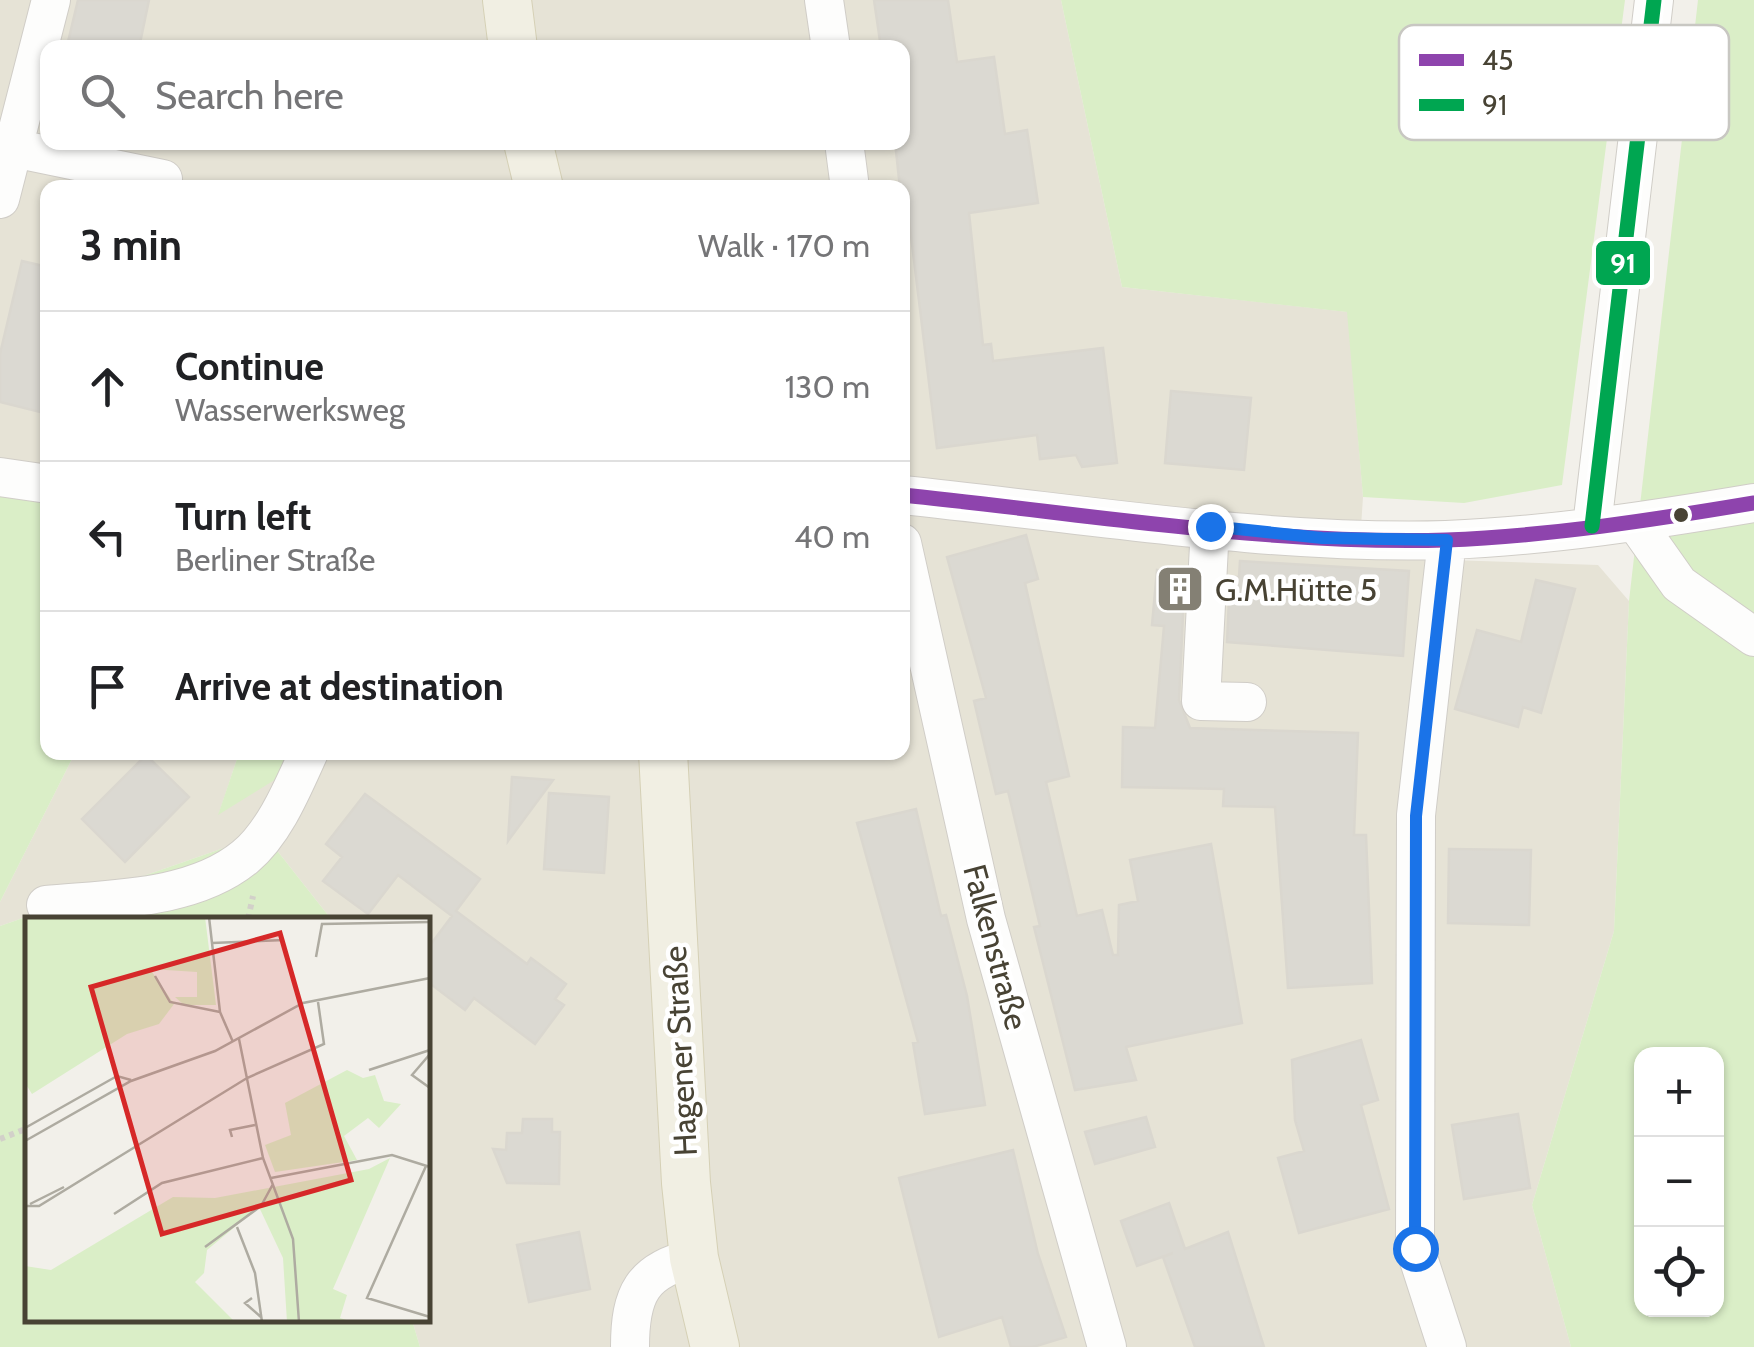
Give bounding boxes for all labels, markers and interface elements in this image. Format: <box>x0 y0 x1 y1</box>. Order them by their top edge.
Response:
legend <box>1399 25 1729 140</box>
search box <box>40 40 910 150</box>
text: 45 <box>1482 43 1513 77</box>
icon: search <box>75 68 130 123</box>
text: Search here <box>155 72 344 119</box>
text: 91 <box>1482 88 1507 122</box>
text: 3 min <box>80 219 182 271</box>
text: Walk · 170 m <box>698 226 870 265</box>
line badge: 91 <box>1594 239 1652 287</box>
text: 91 <box>1610 246 1636 280</box>
text: Continue <box>175 343 324 390</box>
icon: ahead <box>80 359 135 414</box>
text: 130 m <box>785 367 870 406</box>
text: Wasserwerksweg <box>175 390 405 429</box>
text: Turn left <box>175 493 311 540</box>
route end <box>1188 504 1234 550</box>
unlabelled marker <box>1671 505 1691 525</box>
icon: left <box>80 509 135 564</box>
text: 40 m <box>794 517 870 556</box>
text: Berliner Straße <box>175 540 375 579</box>
building icon: G.M.Hütte 5 <box>1154 563 1206 615</box>
place label: G.M.Hütte 5 <box>1215 570 1377 609</box>
icon: arrive <box>80 659 135 714</box>
text: Arrive at destination <box>175 663 504 710</box>
street label: Falkenstraße <box>955 860 1037 1034</box>
inset map <box>25 917 430 1322</box>
street label: Hagener Straße <box>655 945 705 1157</box>
map controls <box>1634 1047 1724 1317</box>
button: + <box>1634 1047 1724 1137</box>
button: − <box>1634 1137 1724 1227</box>
route start <box>1393 1226 1439 1272</box>
button: locate <box>1634 1227 1724 1317</box>

